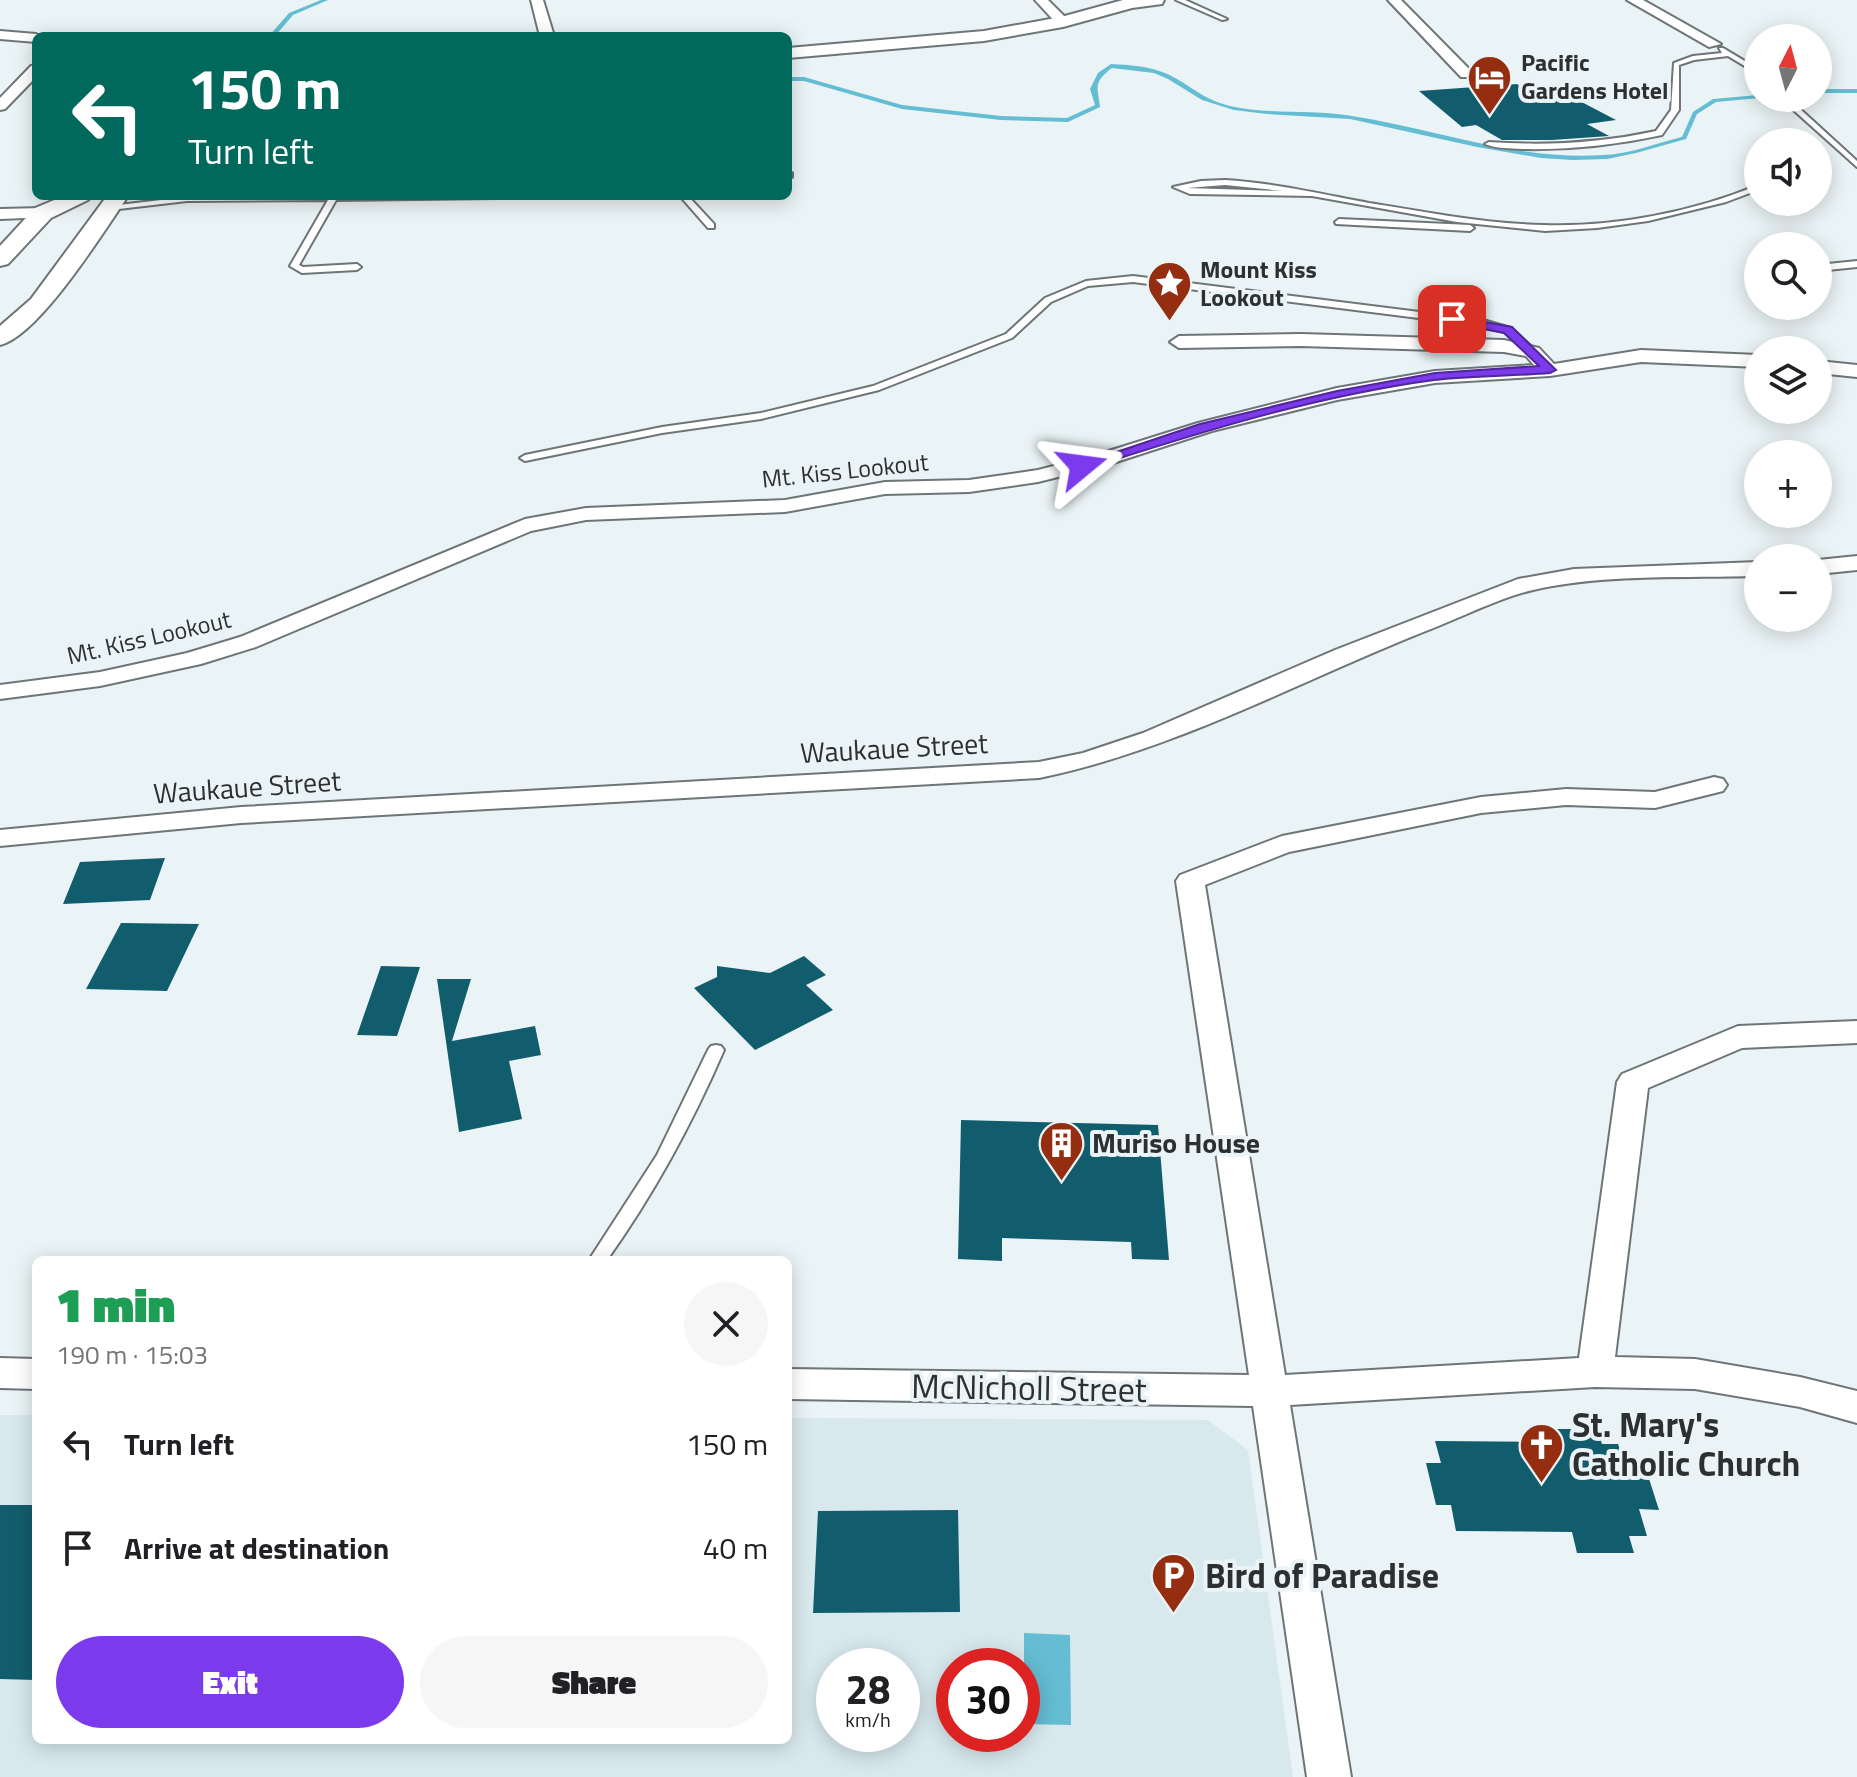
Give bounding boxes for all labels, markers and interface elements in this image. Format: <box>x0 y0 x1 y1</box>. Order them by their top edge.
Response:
north arrow <box>1744 24 1832 112</box>
map controls <box>1744 24 1832 632</box>
place label: Pacific Gardens Hotel <box>1521 44 1668 108</box>
text: 150 m <box>188 46 341 131</box>
hotel icon: Pacific Gardens Hotel <box>1466 53 1514 116</box>
icon: left <box>56 64 160 168</box>
text: Turn left <box>188 123 314 178</box>
button: sound <box>1744 128 1832 216</box>
button: search <box>1744 232 1832 320</box>
place label: Mount Kiss Lookout <box>1200 251 1317 315</box>
place icon: Mount Kiss Lookout <box>1145 260 1193 323</box>
pin <box>1418 285 1486 353</box>
icon: arrive <box>1430 297 1474 341</box>
button: layers <box>1744 336 1832 424</box>
position arrow <box>1040 424 1124 508</box>
button: + <box>1744 440 1832 528</box>
street label: Mt. Kiss Lookout <box>760 443 931 497</box>
button: − <box>1744 544 1832 632</box>
street label: Mt. Kiss Lookout <box>63 601 235 673</box>
street label: Waukaue Street <box>799 721 989 774</box>
street label: Waukaue Street <box>152 758 342 815</box>
building icon: Muriso House <box>1037 1119 1085 1182</box>
place label: Muriso House <box>1092 1121 1260 1164</box>
text: 1 min <box>56 1268 175 1341</box>
button: close <box>684 1282 768 1366</box>
text: 190 m · 15:03 <box>56 1335 208 1374</box>
street label: McNicholl Street <box>911 1359 1147 1415</box>
place label: St. Mary's Catholic Church <box>1572 1398 1800 1489</box>
text: Turn left <box>124 1421 234 1467</box>
text: 150 m <box>686 1421 768 1467</box>
church icon: St. Mary's Catholic Church <box>1517 1421 1565 1484</box>
icon: left <box>56 1422 100 1466</box>
text: Arrive at destination <box>124 1525 389 1571</box>
text: 40 m <box>703 1525 768 1571</box>
icon: arrive <box>56 1526 100 1570</box>
place label: Bird of Paradise <box>1205 1549 1439 1601</box>
parking icon: Bird of Paradise <box>1150 1552 1198 1615</box>
button: Exit <box>56 1636 404 1728</box>
button: Share <box>420 1636 768 1728</box>
speed limit sign: 30 <box>936 1648 1040 1752</box>
text: 28 <box>846 1659 890 1720</box>
text: km/h <box>845 1704 891 1735</box>

